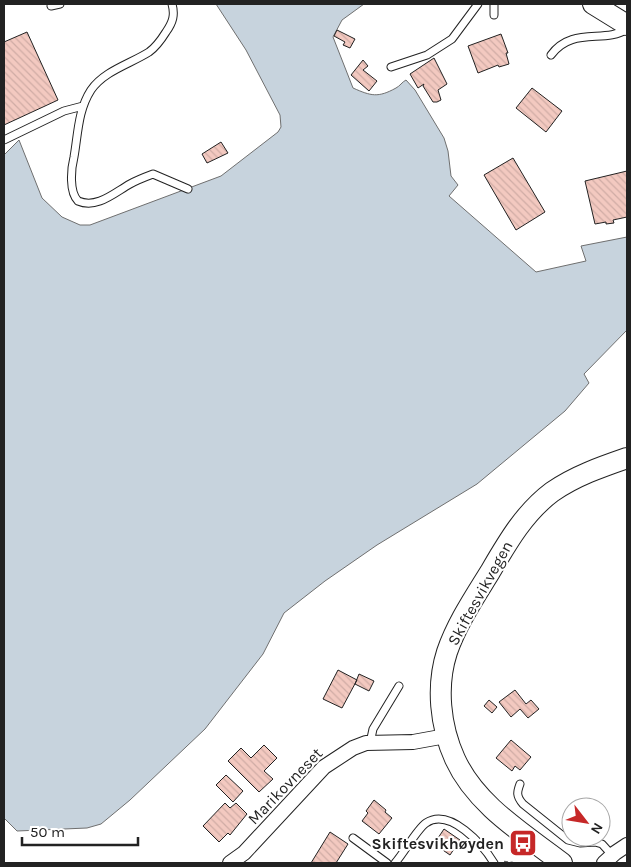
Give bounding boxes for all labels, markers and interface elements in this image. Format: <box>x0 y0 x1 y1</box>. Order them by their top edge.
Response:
street label: Skiftesvikvegen <box>443 537 517 649</box>
street label: Marikovneset <box>244 744 326 828</box>
north arrow <box>561 797 611 847</box>
scale bar <box>22 814 139 846</box>
text: N <box>587 820 607 837</box>
text: 50 m <box>30 823 65 841</box>
bus stop icon: Skiftesvikhøyden <box>508 828 538 858</box>
place label: Skiftesvikhøyden <box>372 834 504 853</box>

